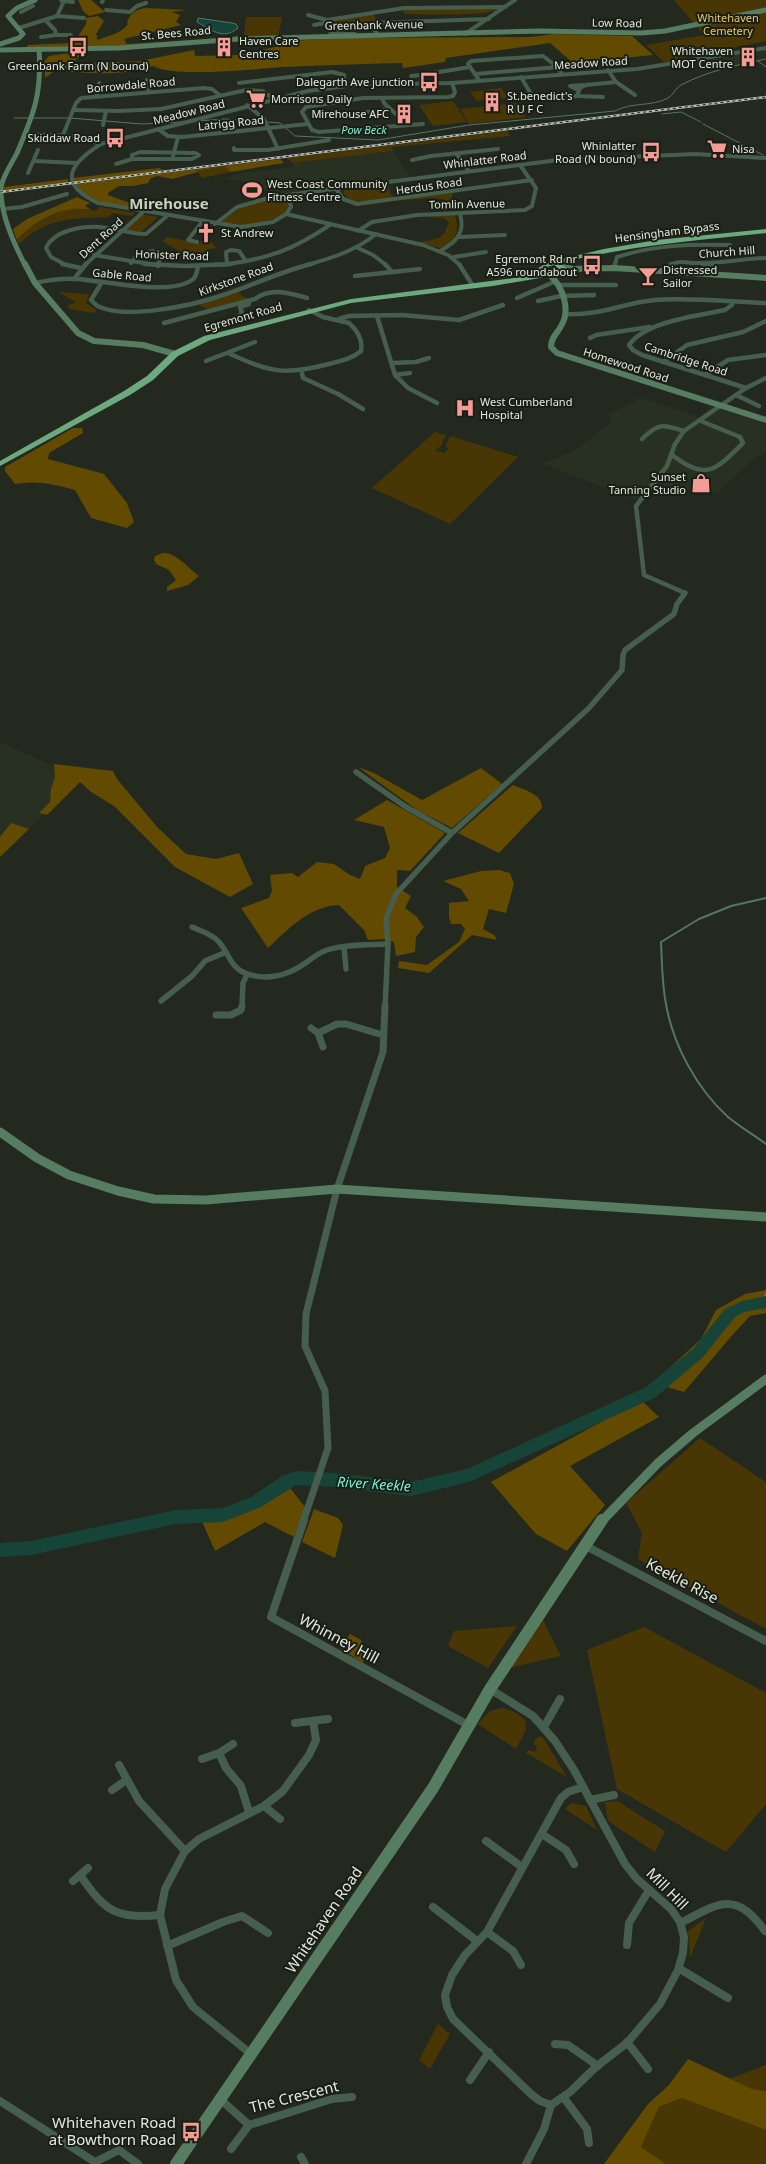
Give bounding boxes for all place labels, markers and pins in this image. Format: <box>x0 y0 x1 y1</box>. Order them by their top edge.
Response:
place label: Haven Care Centres <box>239 33 298 61</box>
bus stop icon: Greenbank Farm (N bound) <box>67 36 89 58</box>
building icon: Haven Care Centres <box>213 36 235 58</box>
place label: Whitehaven MOT Centre <box>671 43 733 71</box>
building icon: Whitehaven MOT Centre <box>737 46 759 68</box>
place label: Greenbank Farm (N bound) <box>7 58 149 73</box>
bus stop icon: Dalegarth Ave junction <box>418 71 440 93</box>
place label: Dalegarth Ave junction <box>296 74 414 89</box>
supermarket icon: Morrisons Daily <box>245 88 267 110</box>
place label: St.benedict's R U F C <box>507 88 572 116</box>
place label: Morrisons Daily <box>271 91 352 106</box>
building icon: St.benedict's R U F C <box>481 91 503 113</box>
building icon: Mirehouse AFC <box>393 103 415 125</box>
place label: Mirehouse AFC <box>311 106 389 121</box>
bus stop icon: Skiddaw Road <box>104 127 126 149</box>
place label: Skiddaw Road <box>28 130 100 145</box>
place label: Whinlatter Road (N bound) <box>555 138 636 166</box>
supermarket icon: Nisa <box>706 138 728 160</box>
bus stop icon: Whinlatter Road (N bound) <box>640 141 662 163</box>
place label: Nisa <box>732 141 755 156</box>
place label: West Coast Community Fitness Centre <box>267 176 388 204</box>
sports icon: West Coast Community Fitness Centre <box>241 179 263 201</box>
church icon: St Andrew <box>195 222 217 244</box>
place label: St Andrew <box>221 225 274 240</box>
place label: Egremont Rd nr A596 roundabout <box>487 251 577 279</box>
bus stop icon: Egremont Rd nr A596 roundabout <box>581 254 603 276</box>
place label: Distressed Sailor <box>663 262 717 290</box>
bar icon: Distressed Sailor <box>637 265 659 287</box>
place label: West Cumberland Hospital <box>480 394 572 422</box>
hospital icon: West Cumberland Hospital <box>454 397 476 419</box>
place label: Sunset Tanning Studio <box>609 469 686 497</box>
shop icon: Sunset Tanning Studio <box>690 472 712 494</box>
place label: Whitehaven Road at Bowthorn Road <box>49 2112 176 2149</box>
bus stop icon: Whitehaven Road at Bowthorn Road <box>180 2121 202 2143</box>

